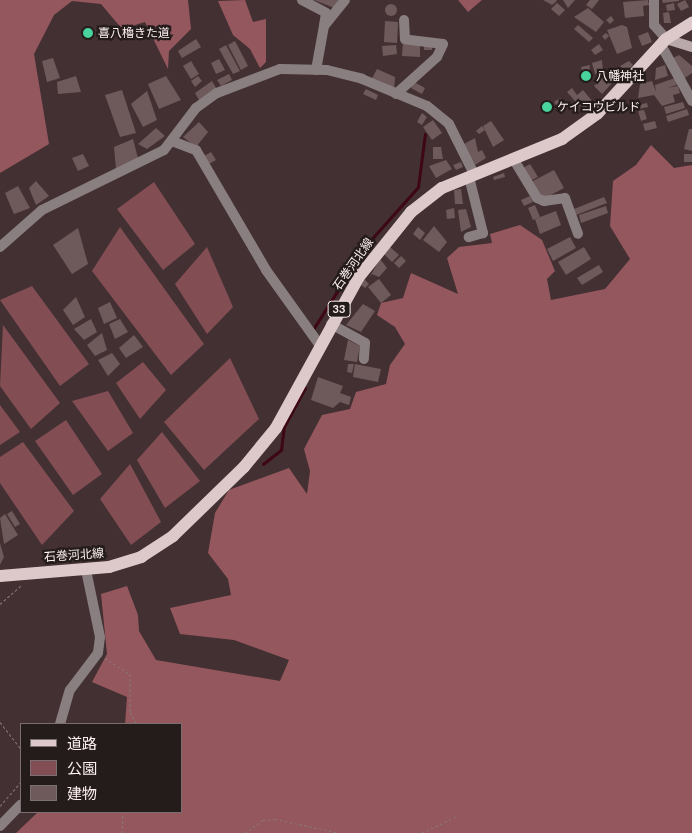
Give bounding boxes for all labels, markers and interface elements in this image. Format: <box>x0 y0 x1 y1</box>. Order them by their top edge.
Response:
place label: 喜八櫓きた道 <box>98 26 170 40</box>
marker: 喜八櫓きた道 <box>82 27 94 39</box>
place label: 八幡神社 <box>596 69 644 83</box>
marker: 八幡神社 <box>580 70 592 82</box>
place label: ケイコウビルド <box>557 100 641 114</box>
marker: ケイコウビルド <box>541 101 553 113</box>
street label: 石巻河北線 <box>330 235 376 293</box>
road number: 33 <box>326 300 352 318</box>
street label: 石巻河北線 <box>44 546 104 564</box>
legend <box>20 723 182 813</box>
text: 道路 <box>67 734 97 752</box>
text: 公園 <box>67 759 97 777</box>
text: 建物 <box>67 784 97 802</box>

